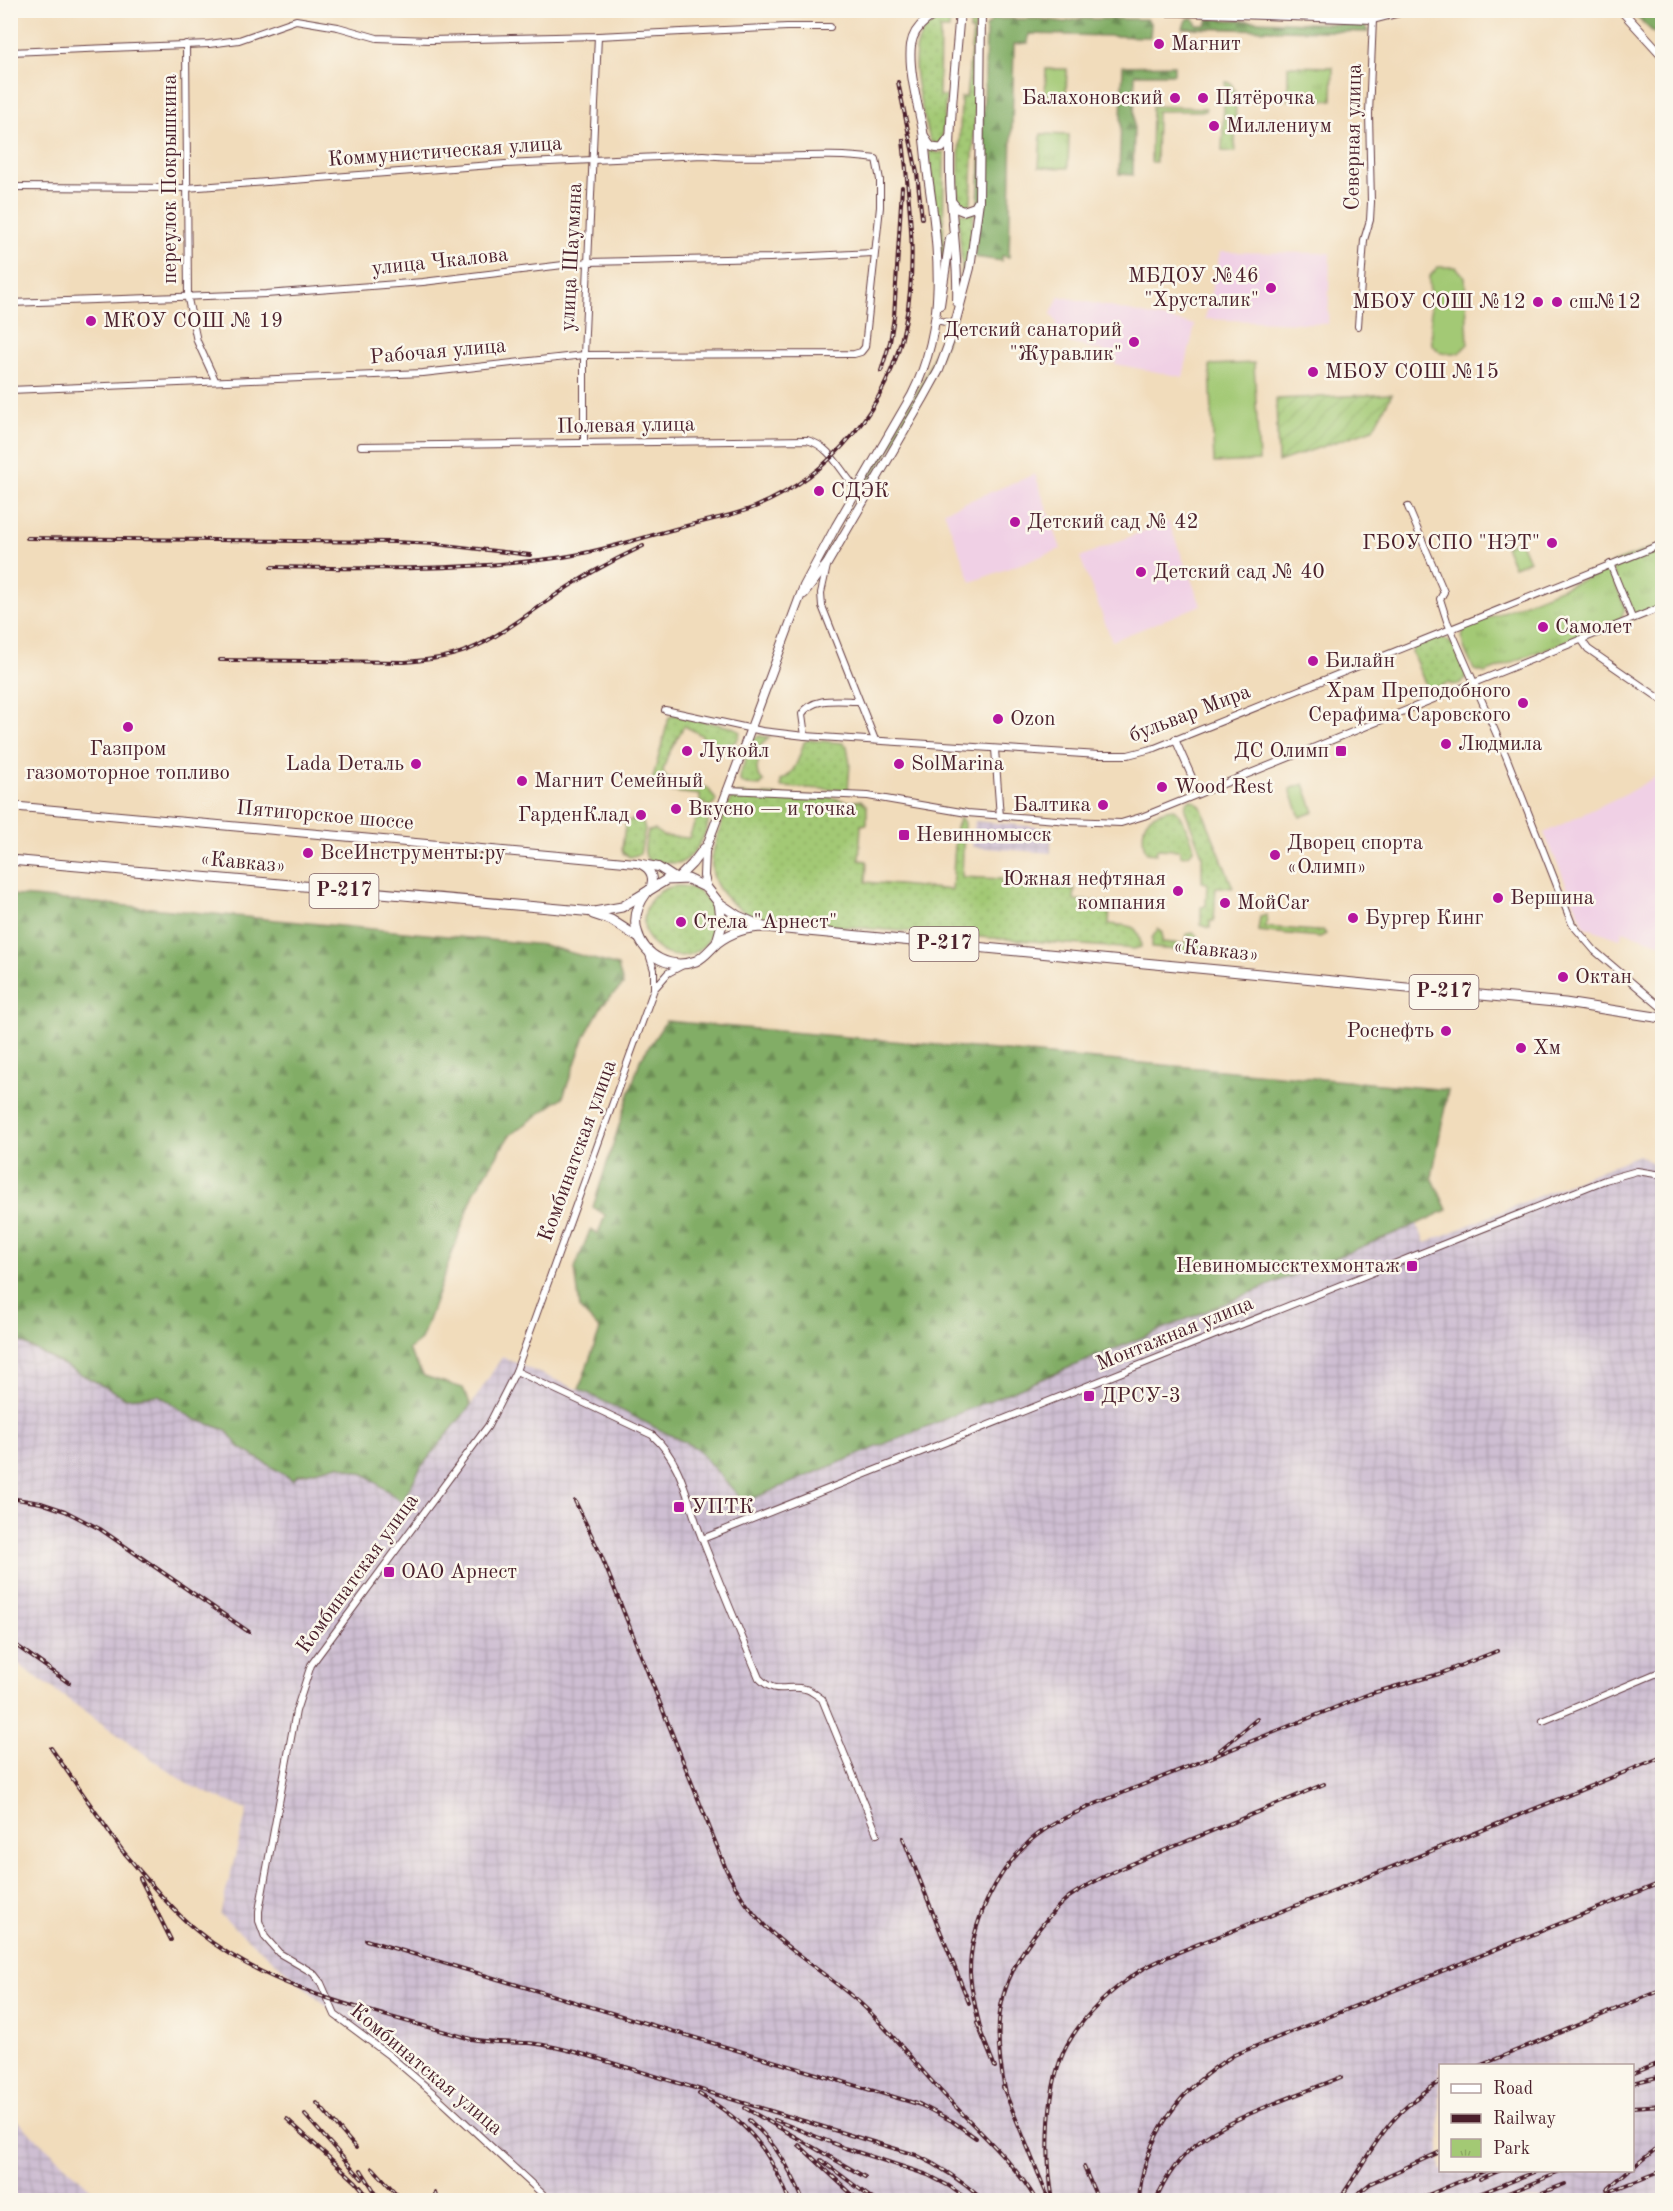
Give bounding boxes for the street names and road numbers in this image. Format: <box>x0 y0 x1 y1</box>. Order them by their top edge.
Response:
street label: Северная улица <box>1342 63 1366 211</box>
street label: переулок Покрышкина <box>160 74 181 284</box>
street label: Коммунистическая улица <box>327 133 563 171</box>
street label: улица Шаумяна <box>558 182 586 332</box>
street label: улица Чкалова <box>371 244 509 280</box>
street label: Рабочая улица <box>369 336 507 368</box>
street label: Полевая улица <box>557 414 695 438</box>
street label: бульвар Мира <box>1126 681 1254 747</box>
street label: Пятигорское шоссе <box>235 798 415 834</box>
street label: «Кавказ» <box>199 849 287 877</box>
road number: Р-217 <box>310 874 378 908</box>
road number: Р-217 <box>910 927 978 961</box>
street label: «Кавказ» <box>1172 936 1260 966</box>
road number: Р-217 <box>1410 975 1478 1009</box>
street label: Комбинатская улица <box>535 1057 621 1245</box>
street label: Монтажная улица <box>1094 1293 1256 1375</box>
street label: Комбинатская улица <box>293 1490 423 1658</box>
street label: Комбинатская улица <box>346 2000 506 2140</box>

